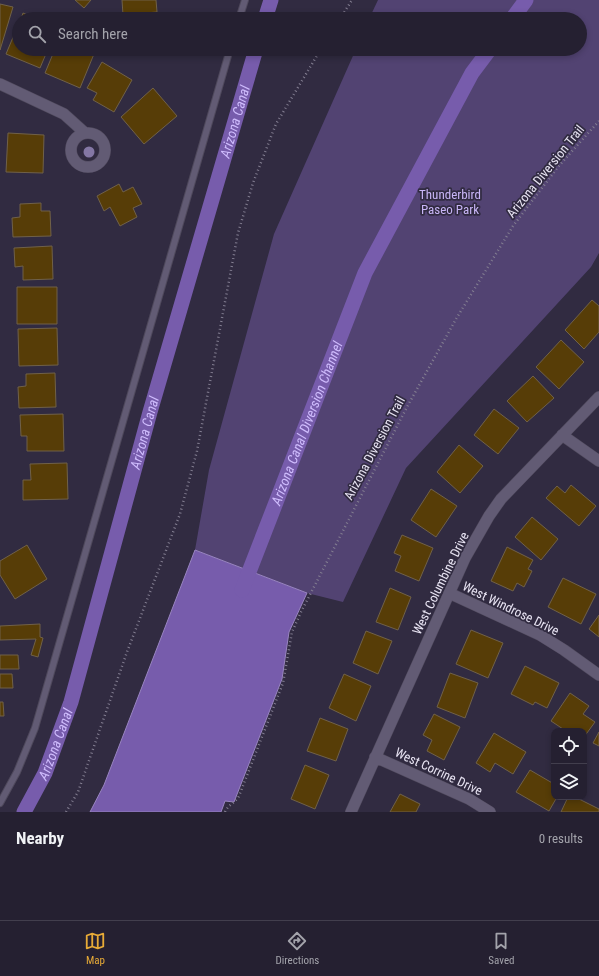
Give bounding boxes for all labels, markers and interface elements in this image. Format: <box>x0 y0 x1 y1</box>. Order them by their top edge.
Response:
search box <box>12 12 587 56</box>
icon: search <box>26 23 48 45</box>
text: Search here <box>58 25 128 43</box>
water label: Arizona Canal <box>216 83 253 161</box>
street label: Arizona Diversion Trail <box>503 122 587 221</box>
park label: Thunderbird Paseo Park <box>419 187 481 217</box>
water label: Arizona Canal Diversion Channel <box>267 338 346 508</box>
water label: Arizona Canal <box>127 394 162 472</box>
street label: Arizona Diversion Trail <box>341 394 408 502</box>
street label: West Columbine Drive <box>409 530 472 637</box>
street label: West Windrose Drive <box>460 579 561 638</box>
water label: Arizona Canal <box>34 706 76 783</box>
map controls <box>551 728 587 800</box>
button: locate <box>551 728 587 764</box>
street label: West Corrine Drive <box>393 745 485 798</box>
button: layers <box>551 764 587 800</box>
text: Nearby <box>16 828 64 848</box>
text: 0 results <box>539 831 583 846</box>
tab: Map <box>84 930 106 967</box>
tab: Directions <box>275 930 319 967</box>
tab: Saved <box>488 930 515 967</box>

